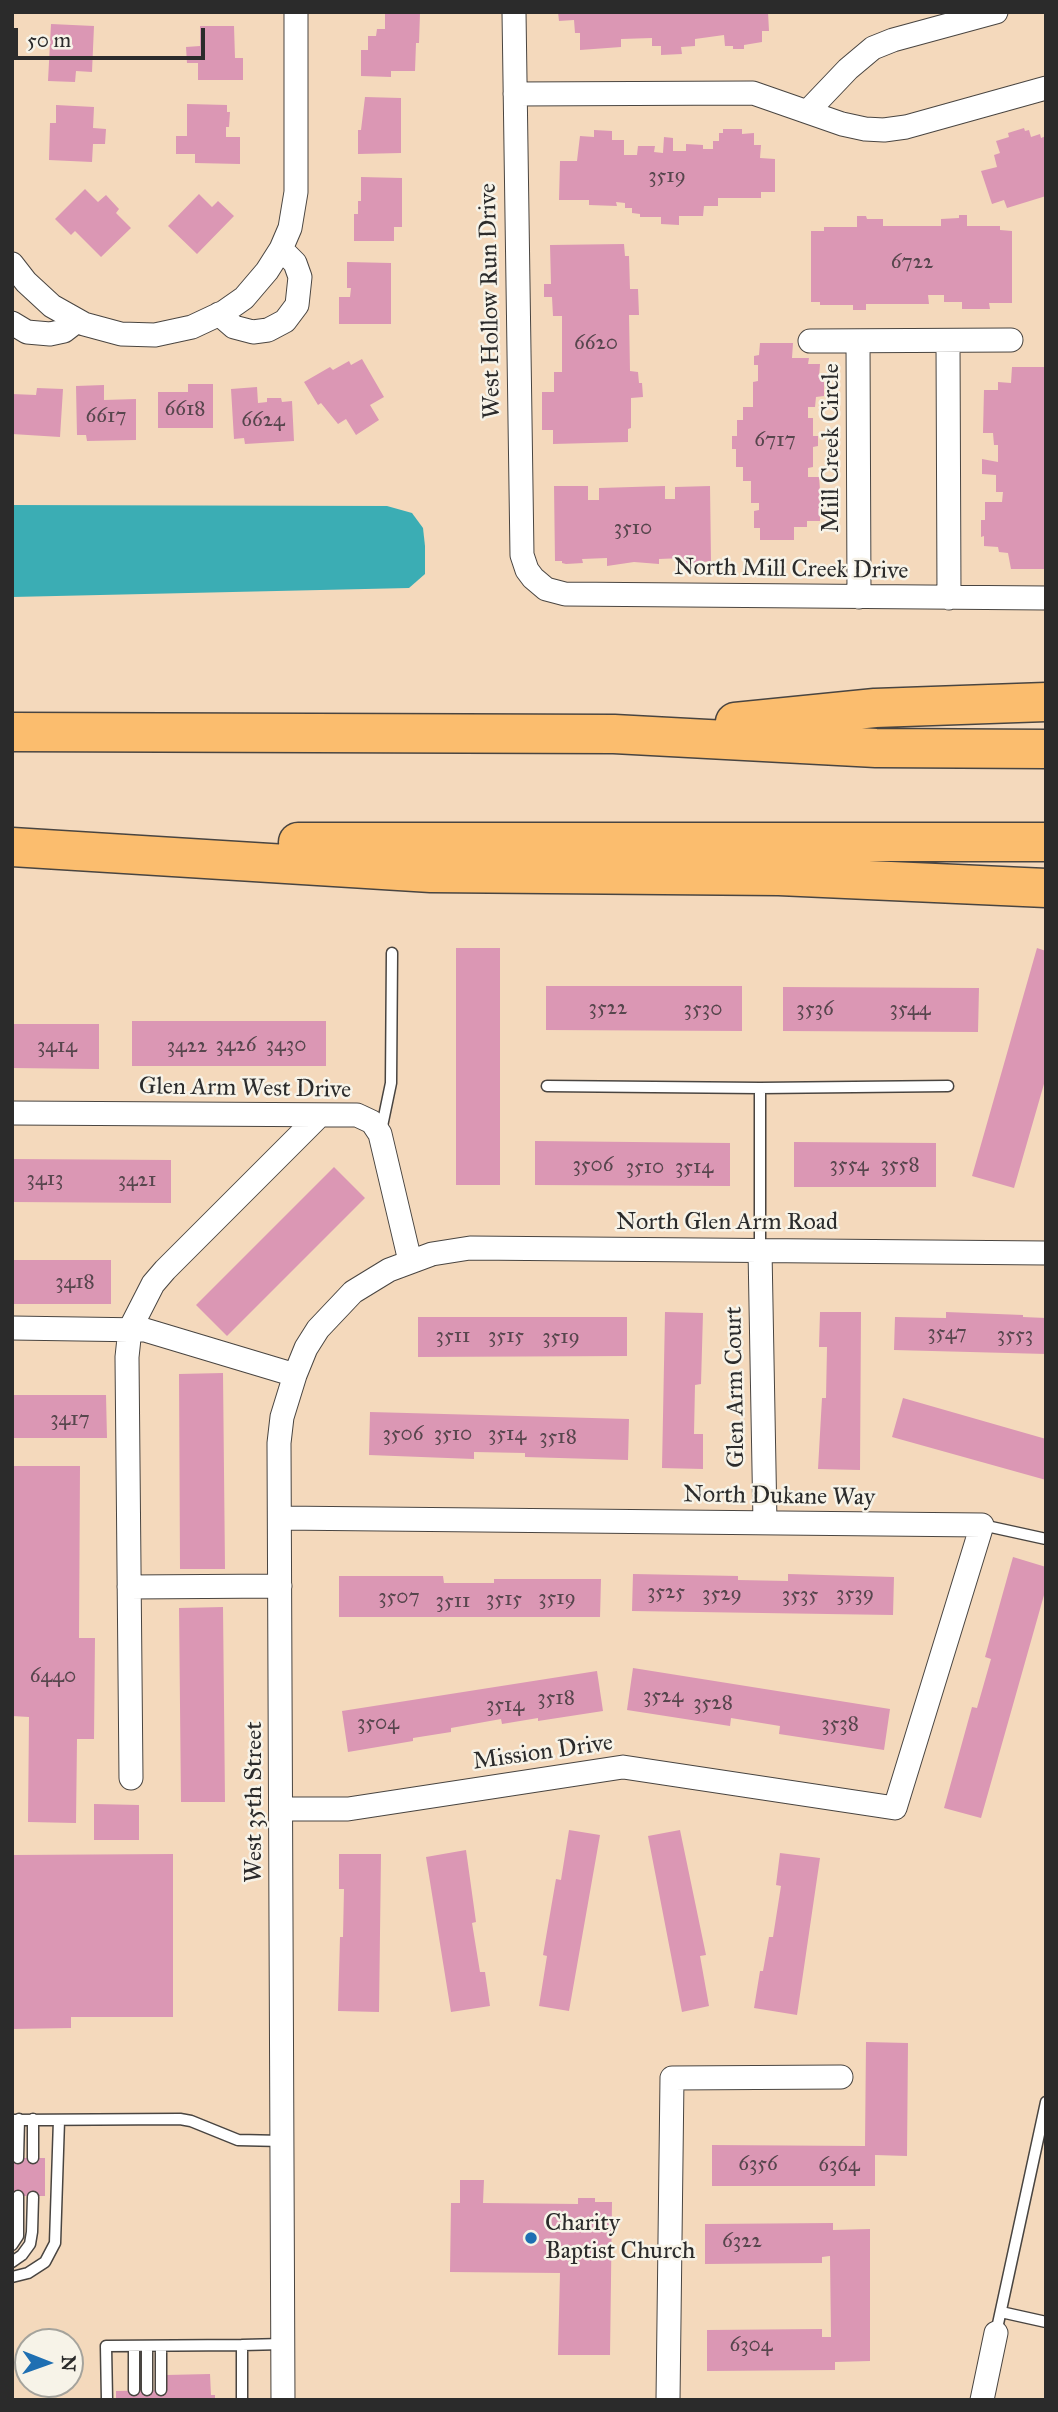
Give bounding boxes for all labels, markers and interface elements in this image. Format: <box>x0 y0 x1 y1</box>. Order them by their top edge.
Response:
scale bar <box>18 14 208 58</box>
text: 50 m <box>27 27 71 53</box>
house number: 3519 <box>648 164 686 190</box>
street label: West Hollow Run Drive <box>475 183 507 419</box>
house number: 6722 <box>891 250 933 276</box>
house number: 6620 <box>574 331 618 357</box>
street label: Mill Creek Circle <box>818 363 846 533</box>
house number: 6618 <box>165 397 205 423</box>
house number: 6617 <box>86 404 126 430</box>
house number: 6624 <box>241 408 285 434</box>
house number: 6717 <box>754 428 796 454</box>
house number: 3510 <box>614 516 652 542</box>
street label: North Mill Creek Drive <box>674 554 908 586</box>
house number: 3522 <box>589 996 627 1022</box>
house number: 3530 <box>684 997 722 1023</box>
house number: 3536 <box>796 997 834 1023</box>
house number: 3544 <box>889 997 931 1023</box>
house number: 3426 <box>215 1033 257 1059</box>
house number: 3430 <box>266 1033 306 1059</box>
house number: 3414 <box>37 1034 77 1060</box>
house number: 3422 <box>167 1034 207 1060</box>
street label: Glen Arm West Drive <box>139 1073 351 1105</box>
house number: 3506 <box>572 1153 614 1179</box>
house number: 3554 <box>829 1153 869 1179</box>
house number: 3558 <box>880 1153 920 1179</box>
house number: 3510 <box>626 1155 664 1181</box>
house number: 3514 <box>675 1155 713 1181</box>
house number: 3413 <box>27 1167 63 1193</box>
house number: 3421 <box>118 1168 156 1194</box>
street label: North Glen Arm Road <box>616 1209 838 1237</box>
house number: 3418 <box>55 1270 95 1296</box>
street label: Glen Arm Court <box>720 1306 752 1468</box>
house number: 3547 <box>927 1321 967 1347</box>
house number: 3553 <box>997 1323 1033 1349</box>
house number: 3511 <box>436 1324 470 1350</box>
house number: 3515 <box>488 1324 524 1350</box>
house number: 3519 <box>542 1325 580 1351</box>
house number: 3417 <box>50 1407 90 1433</box>
house number: 3506 <box>382 1422 424 1448</box>
house number: 3510 <box>434 1422 472 1448</box>
house number: 3514 <box>488 1422 526 1448</box>
house number: 3518 <box>539 1425 577 1451</box>
street label: North Dukane Way <box>683 1481 875 1513</box>
house number: 3525 <box>647 1580 685 1606</box>
house number: 3529 <box>702 1582 742 1608</box>
house number: 3539 <box>836 1582 874 1608</box>
house number: 3535 <box>782 1583 818 1609</box>
house number: 3507 <box>378 1585 420 1611</box>
house number: 3519 <box>538 1586 576 1612</box>
house number: 3515 <box>486 1587 522 1613</box>
house number: 3511 <box>436 1589 470 1615</box>
house number: 6440 <box>30 1664 76 1690</box>
house number: 3524 <box>643 1684 683 1710</box>
house number: 3518 <box>537 1686 575 1712</box>
house number: 3528 <box>693 1691 733 1717</box>
house number: 3514 <box>486 1693 524 1719</box>
house number: 3504 <box>357 1711 399 1737</box>
house number: 3538 <box>821 1712 859 1738</box>
street label: West 35th Street <box>241 1721 269 1883</box>
street label: Mission Drive <box>471 1729 615 1777</box>
house number: 6356 <box>738 2152 778 2178</box>
house number: 6364 <box>818 2153 860 2179</box>
place label: Charity Baptist Church <box>545 2210 695 2266</box>
house number: 6322 <box>722 2229 762 2255</box>
marker: Charity Baptist Church <box>523 2230 539 2246</box>
north arrow <box>14 2328 84 2398</box>
house number: 6304 <box>729 2333 773 2359</box>
text: N <box>57 2355 80 2372</box>

